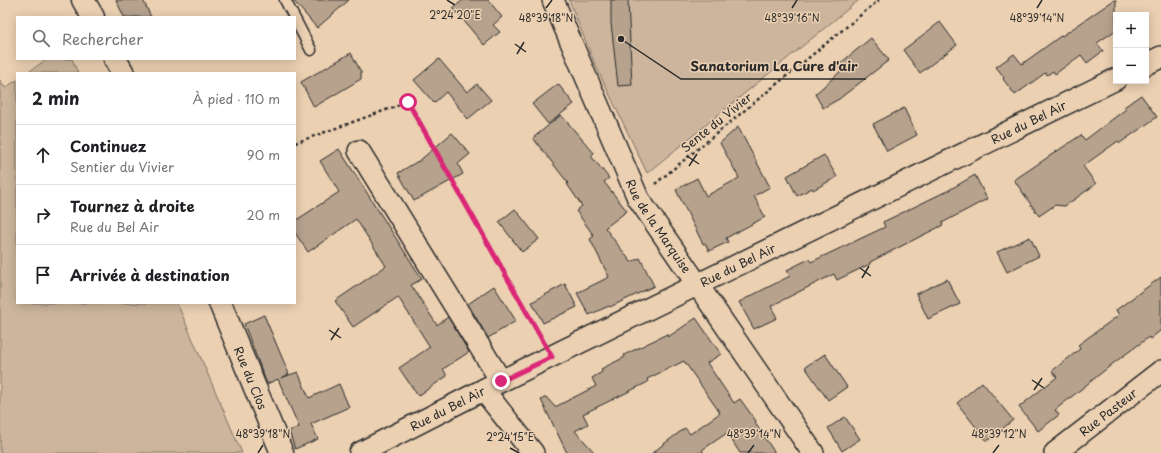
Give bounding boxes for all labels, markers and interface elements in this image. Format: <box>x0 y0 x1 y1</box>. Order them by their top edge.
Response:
text: 2°24'20"E <box>429 7 481 22</box>
text: 48°39'18"N <box>519 10 573 25</box>
text: 48°39'16"N <box>764 10 820 25</box>
text: 48°39'14"N <box>1010 10 1065 25</box>
map controls <box>1113 12 1149 84</box>
button: + <box>1113 12 1149 48</box>
search box <box>16 16 296 60</box>
icon: search <box>30 27 52 49</box>
text: Rechercher <box>62 27 143 50</box>
button: − <box>1113 48 1149 84</box>
callout: Sanatorium La Cure d'air <box>681 54 866 79</box>
text: Sanatorium La Cure d'air <box>690 56 858 75</box>
text: 2 min <box>32 85 79 111</box>
street label: Sente du Vivier <box>677 88 756 156</box>
text: À pied · 110 m <box>193 89 280 108</box>
route start <box>399 93 417 111</box>
street label: Rue du Bel Air <box>988 96 1070 148</box>
text: Continuez <box>70 134 146 157</box>
icon: ahead <box>32 144 54 166</box>
text: 90 m <box>247 145 280 164</box>
text: Sentier du Vivier <box>70 157 174 176</box>
street label: Rue de la Marquise <box>622 176 696 276</box>
text: Tournez à droite <box>70 194 195 217</box>
icon: right <box>32 204 54 226</box>
text: 20 m <box>246 205 280 224</box>
text: Rue du Bel Air <box>70 217 159 236</box>
street label: Rue du Bel Air <box>697 238 779 291</box>
text: Arrivée à destination <box>70 263 230 286</box>
icon: arrive <box>32 264 54 286</box>
street label: Rue du Clos <box>230 343 272 413</box>
route end <box>492 372 510 390</box>
street label: Rue du Bel Air <box>407 381 488 435</box>
street label: Rue Pasteur <box>1075 384 1141 440</box>
text: 48°39'18"N <box>236 426 290 441</box>
text: 48°39'14"N <box>727 426 782 441</box>
text: 48°39'12"N <box>971 426 1027 441</box>
text: 2°24'15"E <box>486 429 534 444</box>

